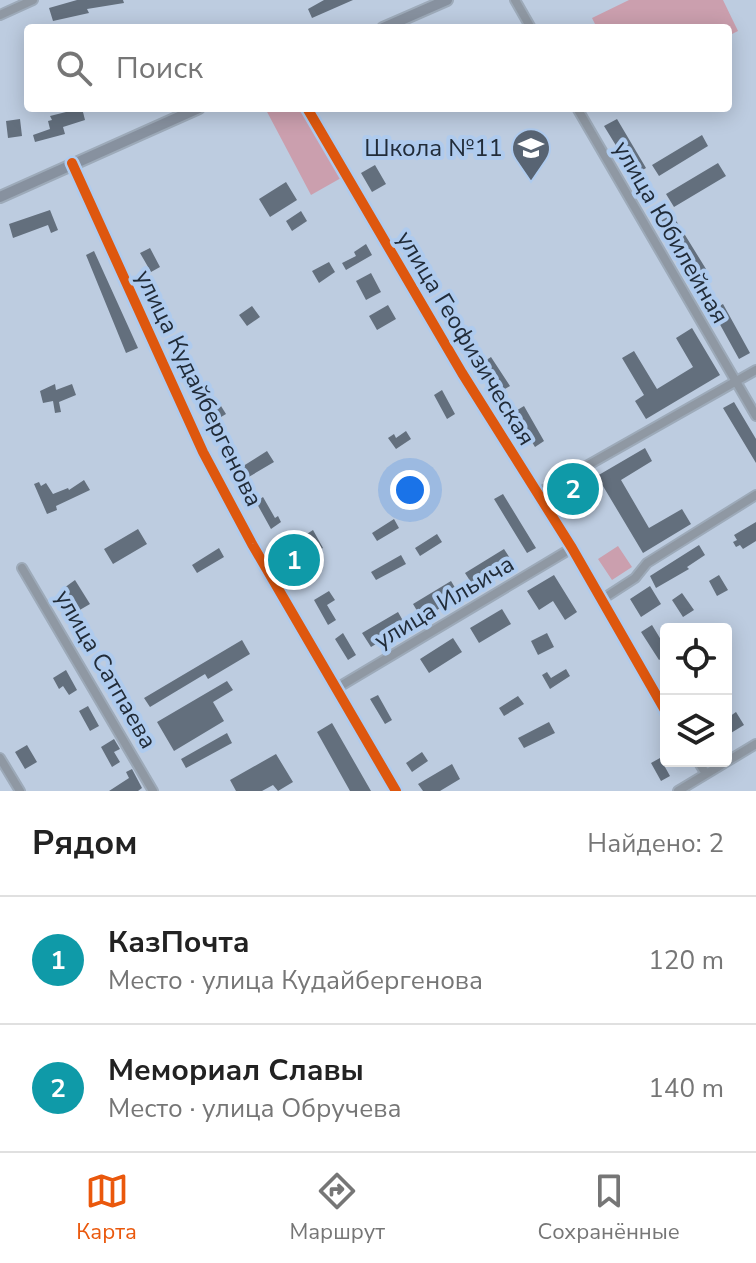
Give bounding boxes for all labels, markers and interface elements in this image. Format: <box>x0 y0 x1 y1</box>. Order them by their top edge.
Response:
search box <box>24 24 732 112</box>
icon: search <box>52 46 96 90</box>
text: Поиск <box>116 48 203 89</box>
school or university icon: Школа №11 <box>510 127 552 182</box>
place label: Школа №11 <box>364 132 503 164</box>
street label: улица Юбилейная <box>606 135 736 329</box>
street label: улица Геофизическая <box>389 225 543 451</box>
street label: улица Кудайбергенова <box>128 264 270 512</box>
pin: 2 <box>547 459 599 519</box>
your location <box>390 470 430 510</box>
pin: 1 <box>268 530 320 590</box>
street label: улица Ильича <box>368 548 520 656</box>
street label: улица Сатпаева <box>47 584 165 754</box>
map controls <box>660 623 732 767</box>
button: locate <box>660 623 732 695</box>
button: layers <box>660 695 732 767</box>
text: Рядом <box>32 820 138 866</box>
text: Найдено: 2 <box>587 826 724 861</box>
text: КазПочта <box>108 922 250 963</box>
text: 1 <box>50 943 66 978</box>
text: 120 m <box>648 943 724 978</box>
text: Место · улица Кудайбергенова <box>108 963 483 998</box>
text: Мемориал Славы <box>108 1050 364 1091</box>
text: 2 <box>50 1071 66 1106</box>
text: 140 m <box>648 1071 724 1106</box>
text: Место · улица Обручева <box>108 1091 402 1126</box>
tab: Карта <box>76 1169 137 1247</box>
tab: Маршрут <box>289 1169 385 1247</box>
tab: Сохранённые <box>538 1169 680 1247</box>

